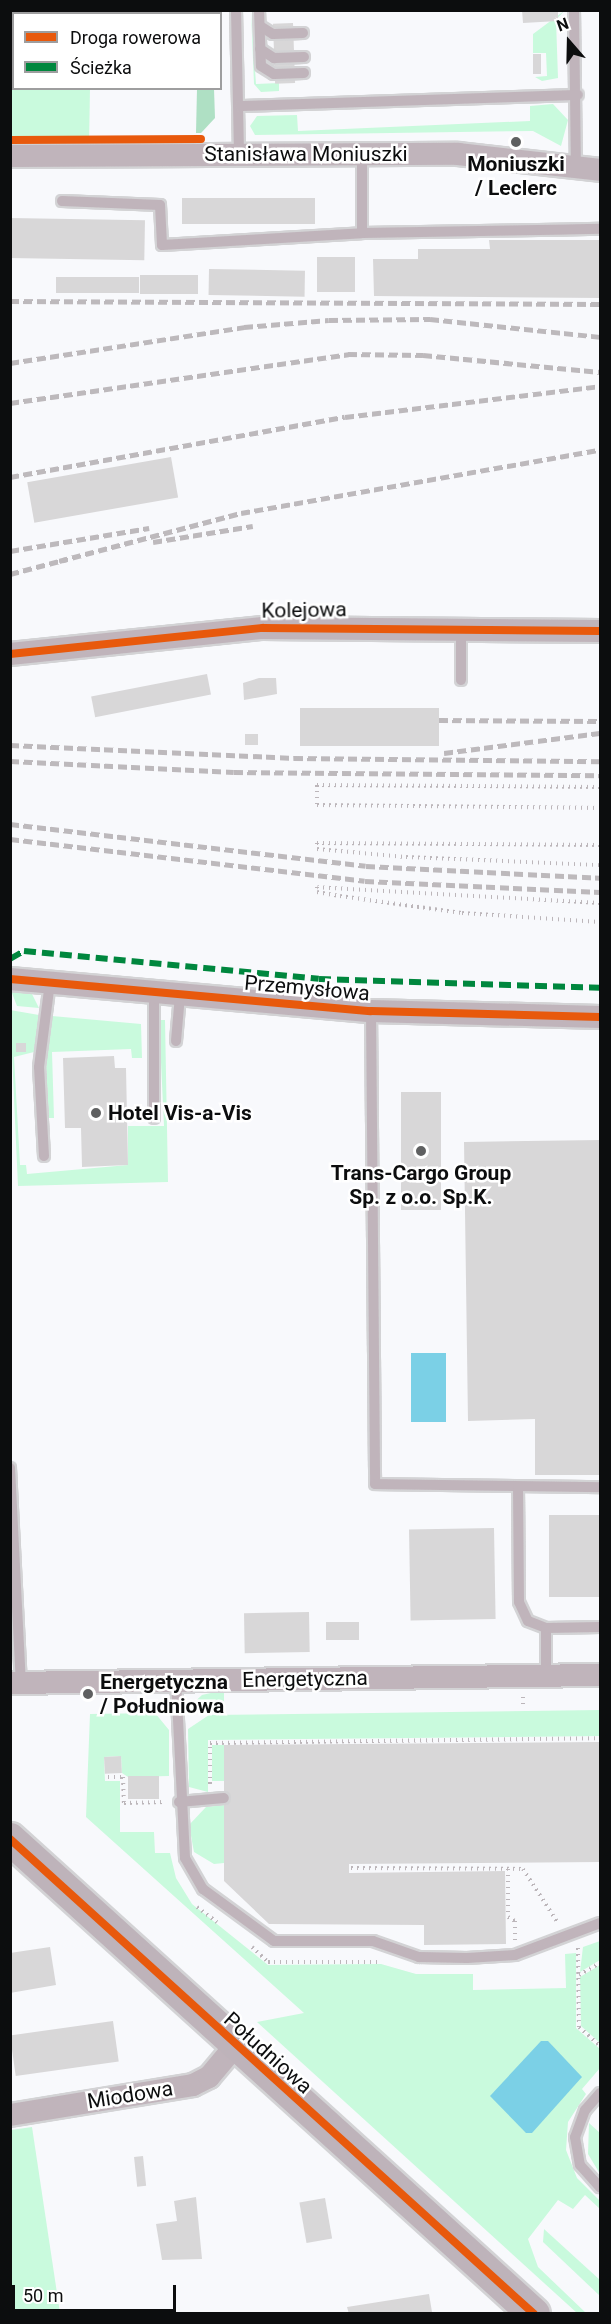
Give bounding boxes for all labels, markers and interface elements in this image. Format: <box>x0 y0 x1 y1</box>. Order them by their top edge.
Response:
legend <box>12 12 222 90</box>
north arrow <box>539 12 599 72</box>
text: N <box>554 14 571 35</box>
text: Droga rowerowa <box>70 27 201 48</box>
text: Ścieżka <box>70 57 132 78</box>
marker: Moniuszki / Leclerc <box>509 135 523 149</box>
street label: Stanisława Moniuszki <box>204 141 408 167</box>
place label: Moniuszki / Leclerc <box>467 151 565 201</box>
street label: Kolejowa <box>261 597 347 623</box>
street label: Przemysłowa <box>243 970 371 1006</box>
place label: Hotel Vis-a-Vis <box>108 1100 252 1126</box>
marker: Hotel Vis-a-Vis <box>89 1106 103 1120</box>
marker: Trans-Cargo Group Sp. z o.o. Sp.K. <box>414 1144 428 1158</box>
place label: Trans-Cargo Group Sp. z o.o. Sp.K. <box>331 1160 511 1210</box>
street label: Energetyczna <box>242 1665 368 1693</box>
place label: Energetyczna / Południowa <box>100 1669 228 1719</box>
marker: Energetyczna / Południowa <box>81 1687 95 1701</box>
street label: Południowa <box>219 2007 317 2099</box>
street label: Miodowa <box>85 2076 175 2114</box>
scale bar <box>15 2273 178 2311</box>
text: 50 m <box>23 2285 63 2306</box>

